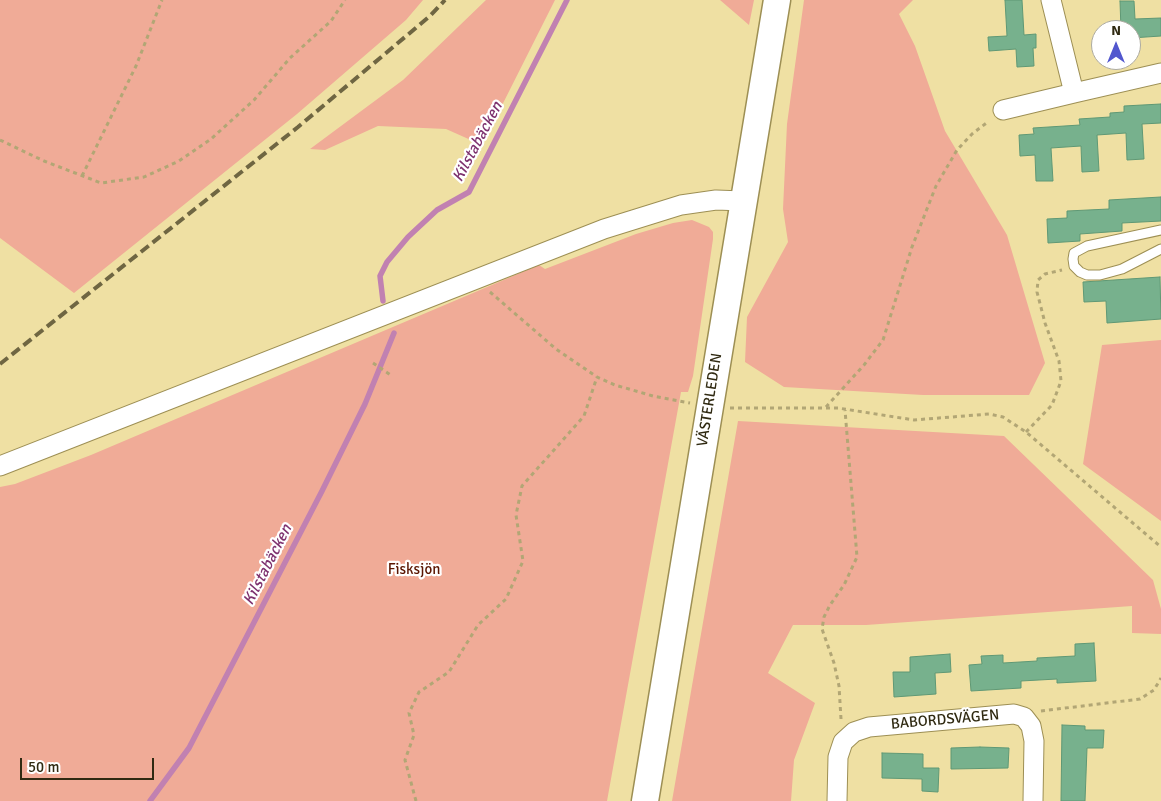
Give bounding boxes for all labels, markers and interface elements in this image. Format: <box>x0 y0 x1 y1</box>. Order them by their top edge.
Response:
north arrow <box>1091 20 1141 70</box>
text: N <box>1111 22 1121 39</box>
water label: Kilstabäcken <box>449 99 507 185</box>
street label: VÄSTERLEDEN <box>694 352 726 448</box>
water label: Kilstabäcken <box>240 522 296 608</box>
park label: Fisksjön <box>388 561 440 579</box>
street label: BABORDSVÄGEN <box>890 706 1000 734</box>
scale bar <box>22 748 156 780</box>
text: 50 m <box>28 758 59 776</box>

